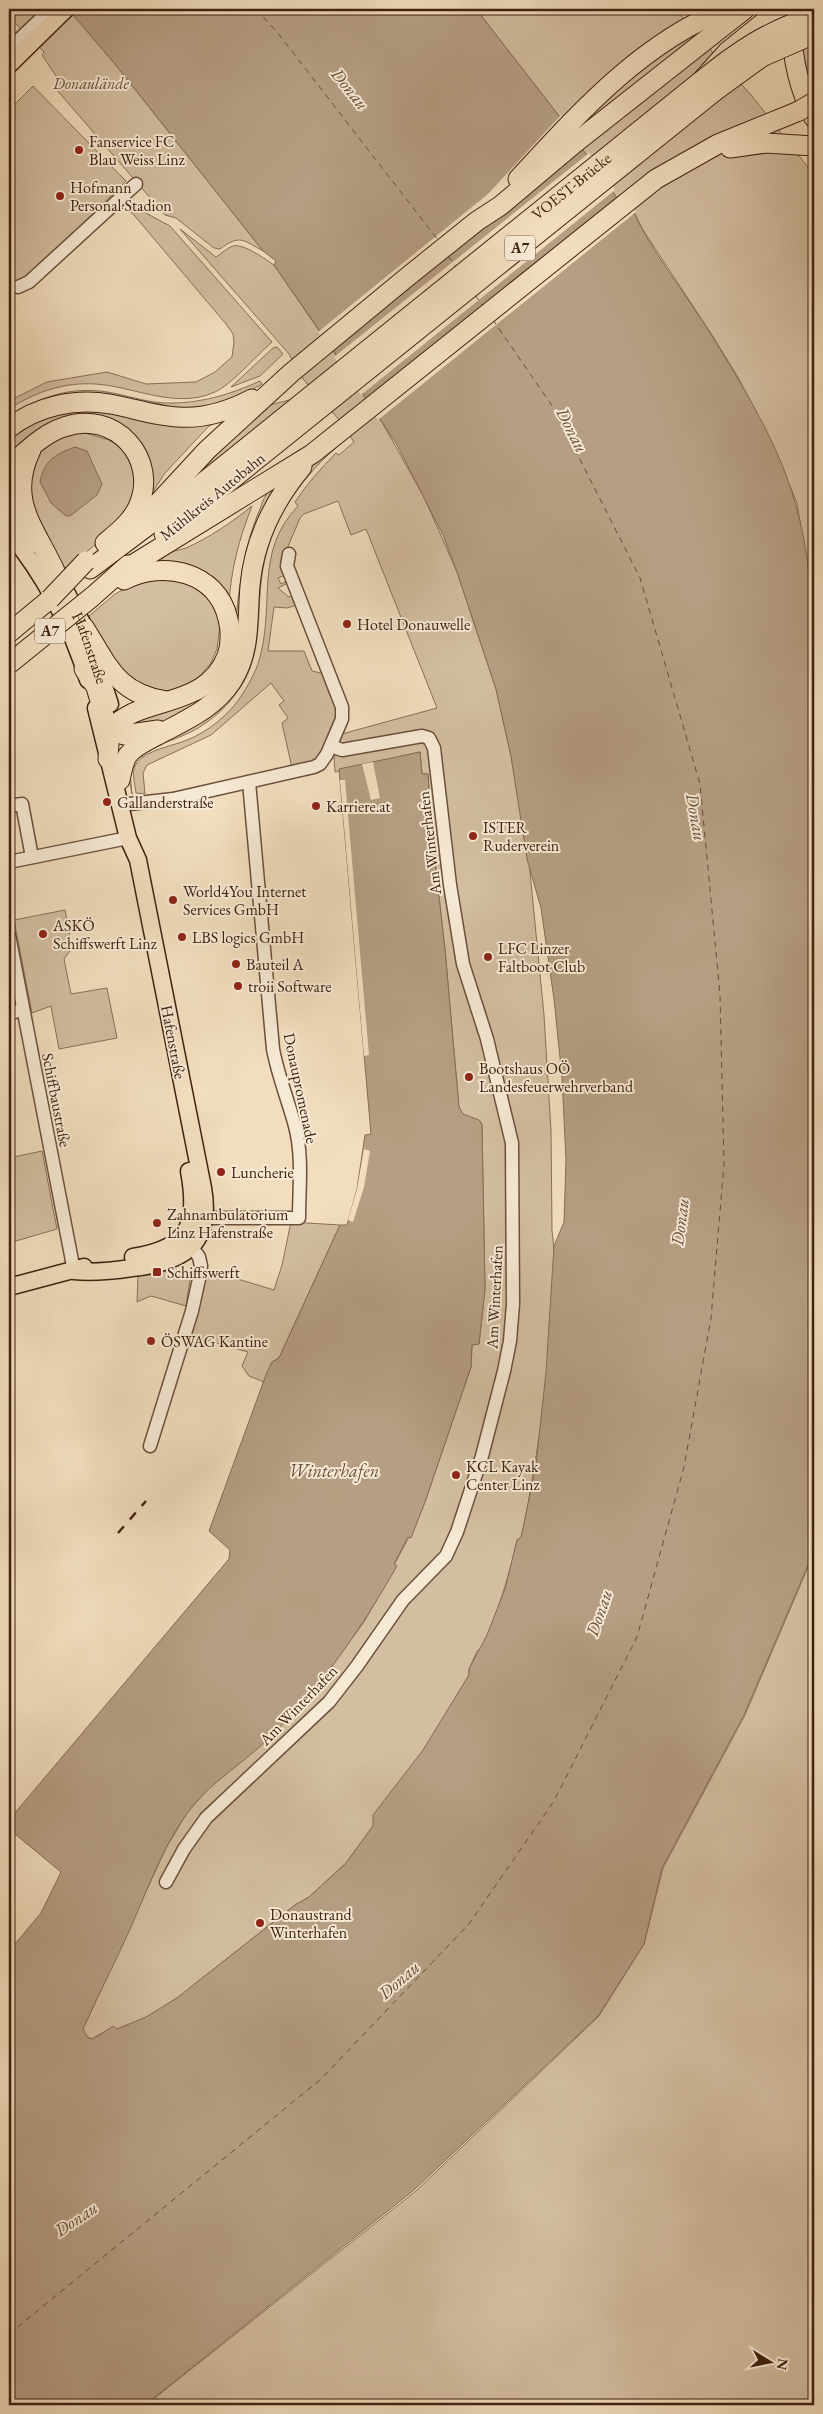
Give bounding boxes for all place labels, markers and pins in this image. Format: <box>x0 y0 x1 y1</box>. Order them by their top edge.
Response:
place label: Fanservice FC Blau Weiss Linz <box>89 131 185 170</box>
marker: Fanservice FC Blau Weiss Linz <box>73 144 85 156</box>
place label: Hofmann Personal Stadion <box>70 177 172 216</box>
marker: Hofmann Personal Stadion <box>54 190 66 202</box>
place label: Hotel Donauwelle <box>357 614 470 635</box>
marker: Hotel Donauwelle <box>341 618 353 630</box>
place label: Gallanderstraße <box>117 792 213 813</box>
marker: Gallanderstraße <box>101 796 113 808</box>
place label: Karriere.at <box>326 796 391 817</box>
marker: Karriere.at <box>310 800 322 812</box>
place label: ISTER Ruderverein <box>483 817 560 856</box>
marker: ISTER Ruderverein <box>467 830 479 842</box>
place label: World4You Internet Services GmbH <box>183 881 306 920</box>
marker: World4You Internet Services GmbH <box>167 894 179 906</box>
place label: ASKÖ Schiffswerft Linz <box>52 915 157 954</box>
place label: LBS logics GmbH <box>192 927 304 948</box>
marker: ASKÖ Schiffswerft Linz <box>37 928 49 940</box>
marker: LBS logics GmbH <box>176 931 188 943</box>
place label: LFC Linzer Faltboot Club <box>498 938 585 977</box>
marker: LFC Linzer Faltboot Club <box>482 951 494 963</box>
place label: Bauteil A <box>246 954 304 975</box>
marker: Bauteil A <box>230 958 242 970</box>
place label: troii Software <box>248 976 332 997</box>
marker: troii Software <box>232 980 244 992</box>
place label: Bootshaus OÖ Landesfeuerwehrverband <box>479 1058 634 1097</box>
marker: Bootshaus OÖ Landesfeuerwehrverband <box>463 1071 475 1083</box>
place label: Luncherie <box>231 1162 294 1183</box>
marker: Luncherie <box>215 1166 227 1178</box>
place label: Zahnambulatorium Linz Hafenstraße <box>167 1204 289 1243</box>
marker: Zahnambulatorium Linz Hafenstraße <box>151 1217 163 1229</box>
place label: Schiffswerft <box>167 1262 240 1283</box>
marker: Schiffswerft <box>151 1266 163 1278</box>
place label: ÖSWAG Kantine <box>161 1331 268 1352</box>
marker: ÖSWAG Kantine <box>145 1335 157 1347</box>
place label: KCL Kayak Center Linz <box>466 1456 540 1495</box>
marker: KCL Kayak Center Linz <box>450 1469 462 1481</box>
place label: Donaustrand Winterhafen <box>270 1904 353 1943</box>
marker: Donaustrand Winterhafen <box>254 1917 266 1929</box>

